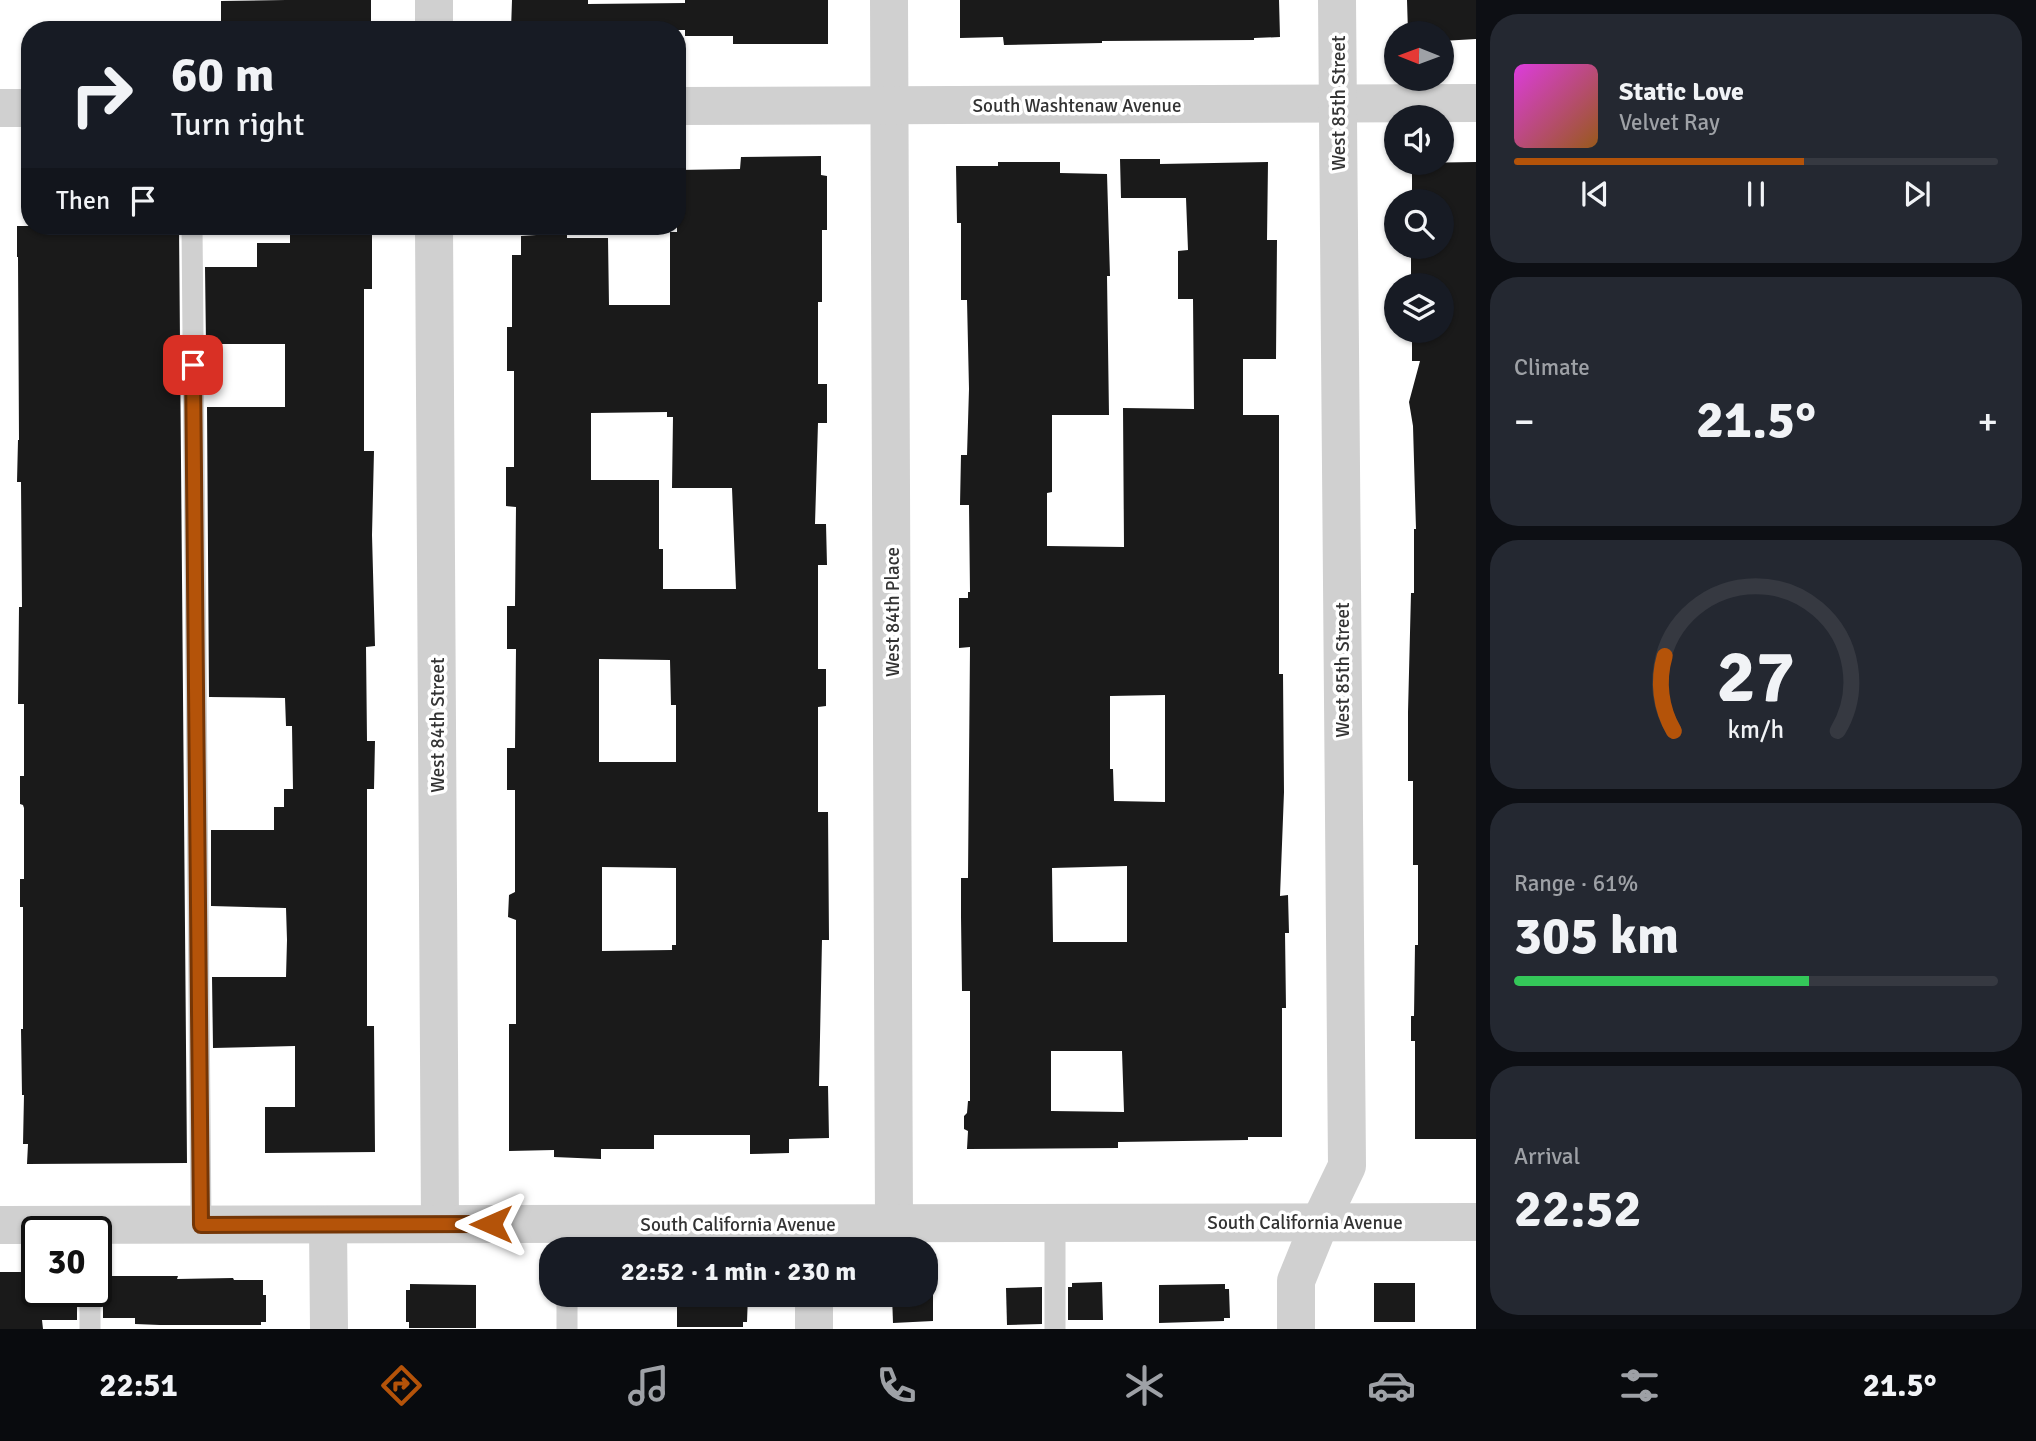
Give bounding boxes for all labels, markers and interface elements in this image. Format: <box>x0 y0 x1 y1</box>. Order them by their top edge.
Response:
north arrow <box>1384 21 1454 91</box>
map controls <box>1384 21 1454 343</box>
street label: West 85th Street <box>1327 35 1351 171</box>
text: 60 m <box>171 45 274 105</box>
icon: right <box>56 49 147 140</box>
text: Static Love <box>1619 76 1744 108</box>
street label: South Washtenaw Avenue <box>973 94 1181 118</box>
text: Turn right <box>171 105 304 144</box>
button: sound <box>1384 105 1454 175</box>
text: Velvet Ray <box>1619 108 1720 137</box>
icon: previous <box>1576 175 1614 213</box>
icon: pause <box>1737 175 1775 213</box>
icon: next <box>1898 175 1936 213</box>
icon: arrive <box>124 182 162 220</box>
text: Then <box>56 185 110 217</box>
button: search <box>1384 189 1454 259</box>
button: layers <box>1384 273 1454 343</box>
pin <box>163 335 223 395</box>
icon: arrive <box>174 346 212 384</box>
text: Climate <box>1514 353 1590 382</box>
text: 21.5° <box>1696 388 1816 452</box>
text: − <box>1514 398 1535 445</box>
text: + <box>1977 398 1998 445</box>
street label: West 84th Place <box>881 547 905 677</box>
street label: West 85th Street <box>1331 602 1355 738</box>
text: 27 <box>1717 633 1795 722</box>
street label: West 84th Street <box>426 657 450 793</box>
text: km/h <box>1728 713 1784 744</box>
text: Range · 61% <box>1514 869 1638 898</box>
text: 305 km <box>1514 904 1679 968</box>
text: Arrival <box>1514 1142 1580 1171</box>
text: 22:52 <box>1514 1177 1642 1241</box>
position arrow <box>454 1187 528 1261</box>
street label: South California Avenue <box>1207 1211 1403 1235</box>
street label: South California Avenue <box>640 1213 836 1237</box>
speed limit sign: 30 <box>21 1216 112 1307</box>
text: 22:52 · 1 min · 230 m <box>621 1256 856 1288</box>
icon: directions <box>377 1361 426 1410</box>
icon: music <box>624 1361 673 1410</box>
icon: phone <box>872 1361 921 1410</box>
icon: climate <box>1120 1361 1169 1410</box>
icon: car <box>1367 1361 1416 1410</box>
icon: filters <box>1615 1361 1664 1410</box>
text: 22:51 <box>99 1366 178 1405</box>
text: 21.5° <box>1863 1366 1937 1405</box>

